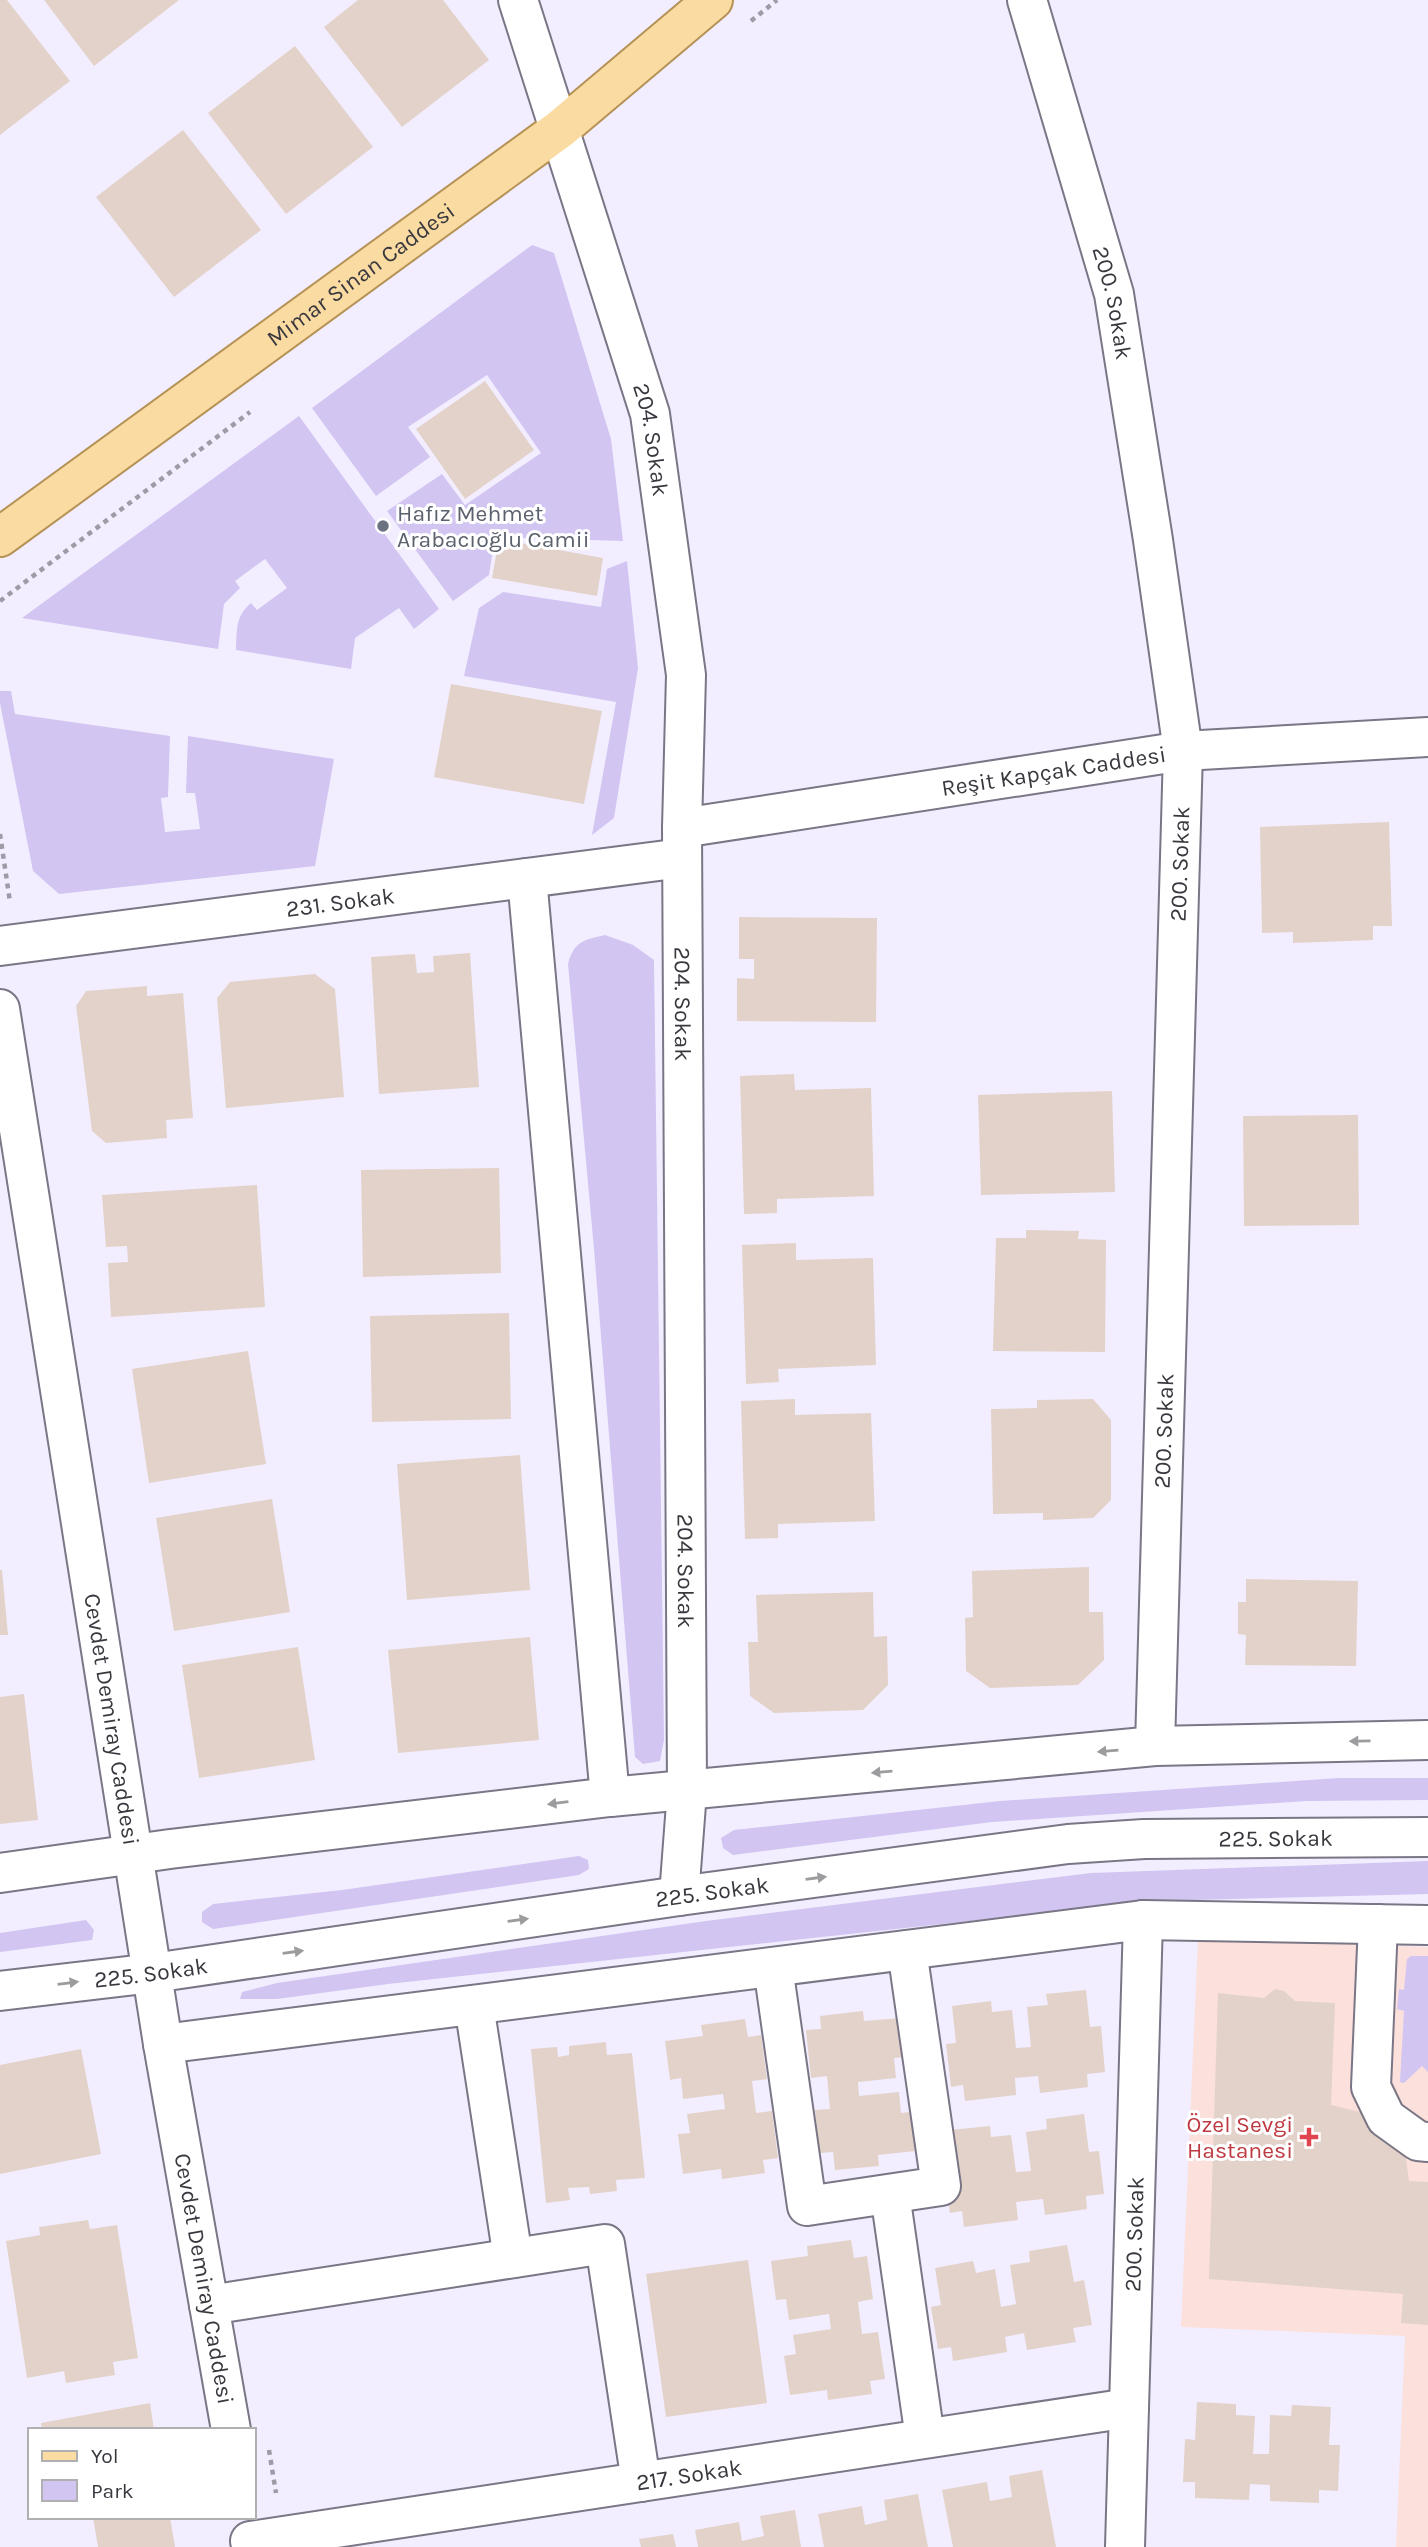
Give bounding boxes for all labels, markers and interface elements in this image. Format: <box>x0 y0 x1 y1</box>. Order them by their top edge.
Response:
street label: Mimar Sinan Caddesi <box>261 197 460 352</box>
street label: 200. Sokak <box>1087 243 1138 361</box>
street label: 204. Sokak <box>627 380 675 498</box>
place label: Hafız Mehmet Arabacıoğlu Camii <box>397 500 590 553</box>
marker: Hafız Mehmet Arabacıoğlu Camii <box>375 518 391 534</box>
street label: Reşit Kapçak Caddesi <box>939 740 1168 801</box>
street label: 200. Sokak <box>1164 806 1196 922</box>
street label: 231. Sokak <box>284 882 396 922</box>
street label: 204. Sokak <box>669 947 697 1061</box>
street label: 200. Sokak <box>1148 1373 1180 1489</box>
street label: 204. Sokak <box>672 1514 700 1628</box>
street label: Cevdet Demiray Caddesi <box>79 1591 145 1847</box>
one-way arrow <box>1349 1736 1371 1747</box>
one-way arrow <box>1097 1745 1119 1756</box>
one-way arrow <box>870 1767 892 1778</box>
one-way arrow <box>546 1798 568 1809</box>
street label: 225. Sokak <box>1218 1824 1333 1852</box>
street label: 225. Sokak <box>653 1871 771 1913</box>
one-way arrow <box>806 1872 828 1883</box>
one-way arrow <box>507 1914 529 1925</box>
one-way arrow <box>282 1946 304 1957</box>
street label: 225. Sokak <box>93 1952 210 1993</box>
one-way arrow <box>57 1978 79 1989</box>
place label: Özel Sevgi Hastanesi <box>1187 2111 1293 2164</box>
marker: Özel Sevgi Hastanesi <box>1299 2127 1319 2147</box>
street label: Cevdet Demiray Caddesi <box>169 2151 240 2406</box>
street label: 200. Sokak <box>1119 2176 1149 2292</box>
legend <box>28 2428 256 2519</box>
text: Yol <box>91 2444 119 2468</box>
street label: 217. Sokak <box>634 2453 744 2496</box>
text: Park <box>91 2479 134 2503</box>

